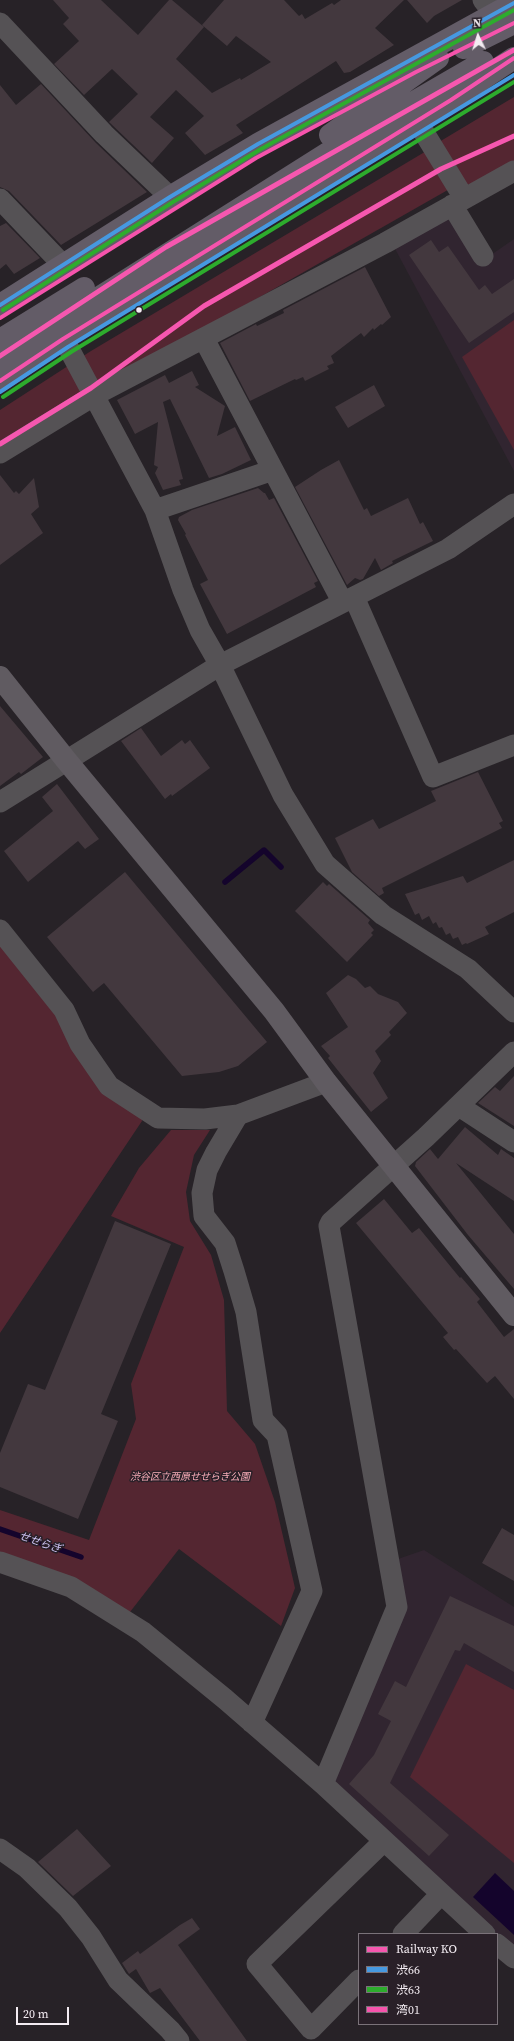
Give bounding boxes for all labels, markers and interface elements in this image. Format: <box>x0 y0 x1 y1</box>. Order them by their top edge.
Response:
north arrow <box>458 16 498 56</box>
text: N <box>473 16 482 31</box>
unlabelled marker <box>134 305 144 315</box>
park label: 渋谷区立西原せせらぎ公園 <box>130 1471 250 1483</box>
water label: せせらぎ <box>17 1530 63 1556</box>
legend <box>358 1933 498 2025</box>
text: Railway KO <box>396 1941 457 1957</box>
text: 渋66 <box>396 1962 420 1978</box>
text: 渋63 <box>396 1982 420 1998</box>
scale bar <box>18 1999 71 2025</box>
text: 湾01 <box>396 2002 420 2018</box>
text: 20 m <box>23 2006 49 2022</box>

